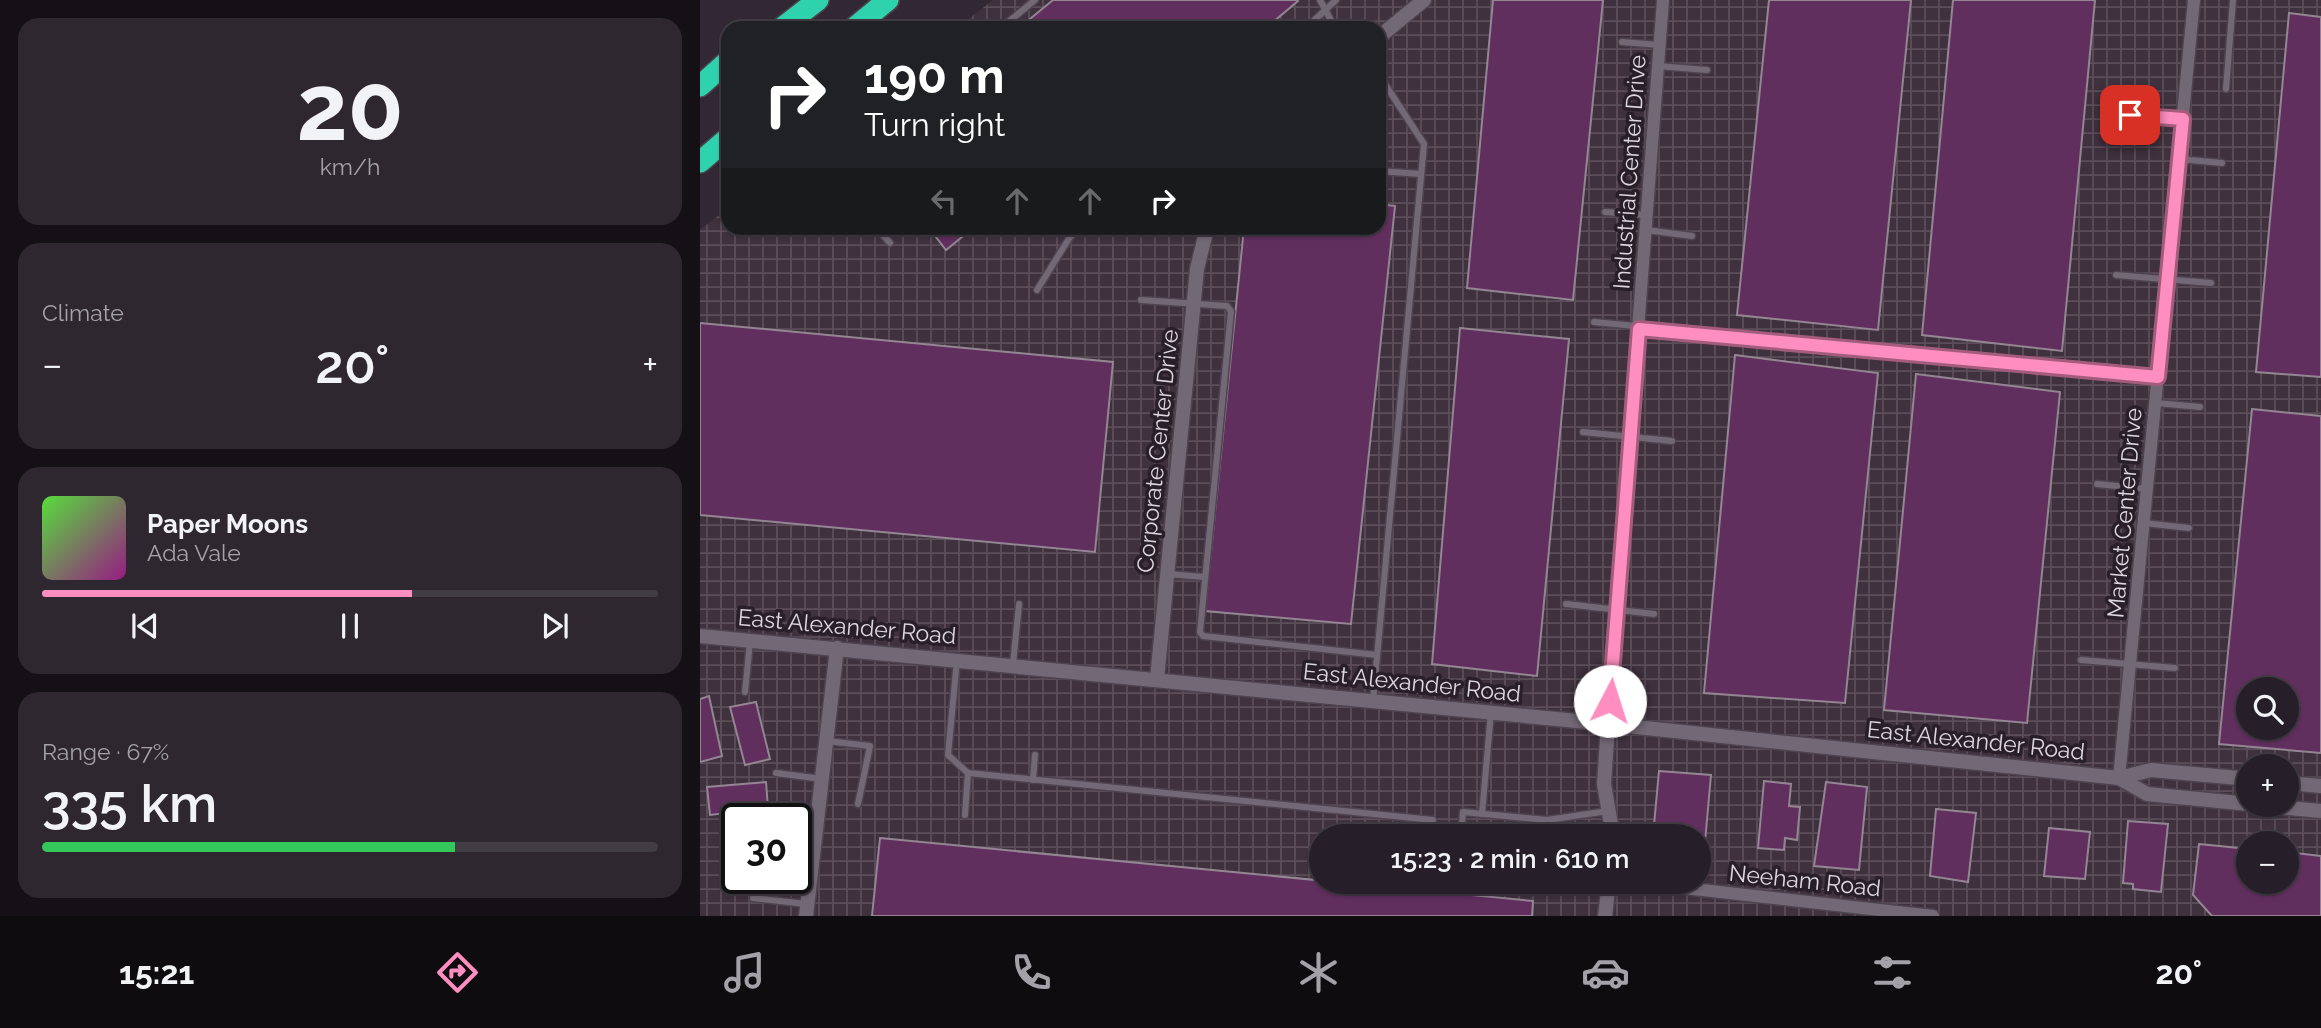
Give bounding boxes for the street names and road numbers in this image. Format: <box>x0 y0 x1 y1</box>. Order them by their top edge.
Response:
street label: Industrial Center Drive <box>1607 54 1651 290</box>
street label: Corporate Center Drive <box>1131 328 1183 574</box>
street label: Market Center Drive <box>2101 407 2147 619</box>
street label: East Alexander Road <box>737 603 957 649</box>
street label: East Alexander Road <box>1302 657 1522 707</box>
street label: East Alexander Road <box>1866 715 2086 765</box>
street label: Neeham Road <box>1728 859 1882 901</box>

